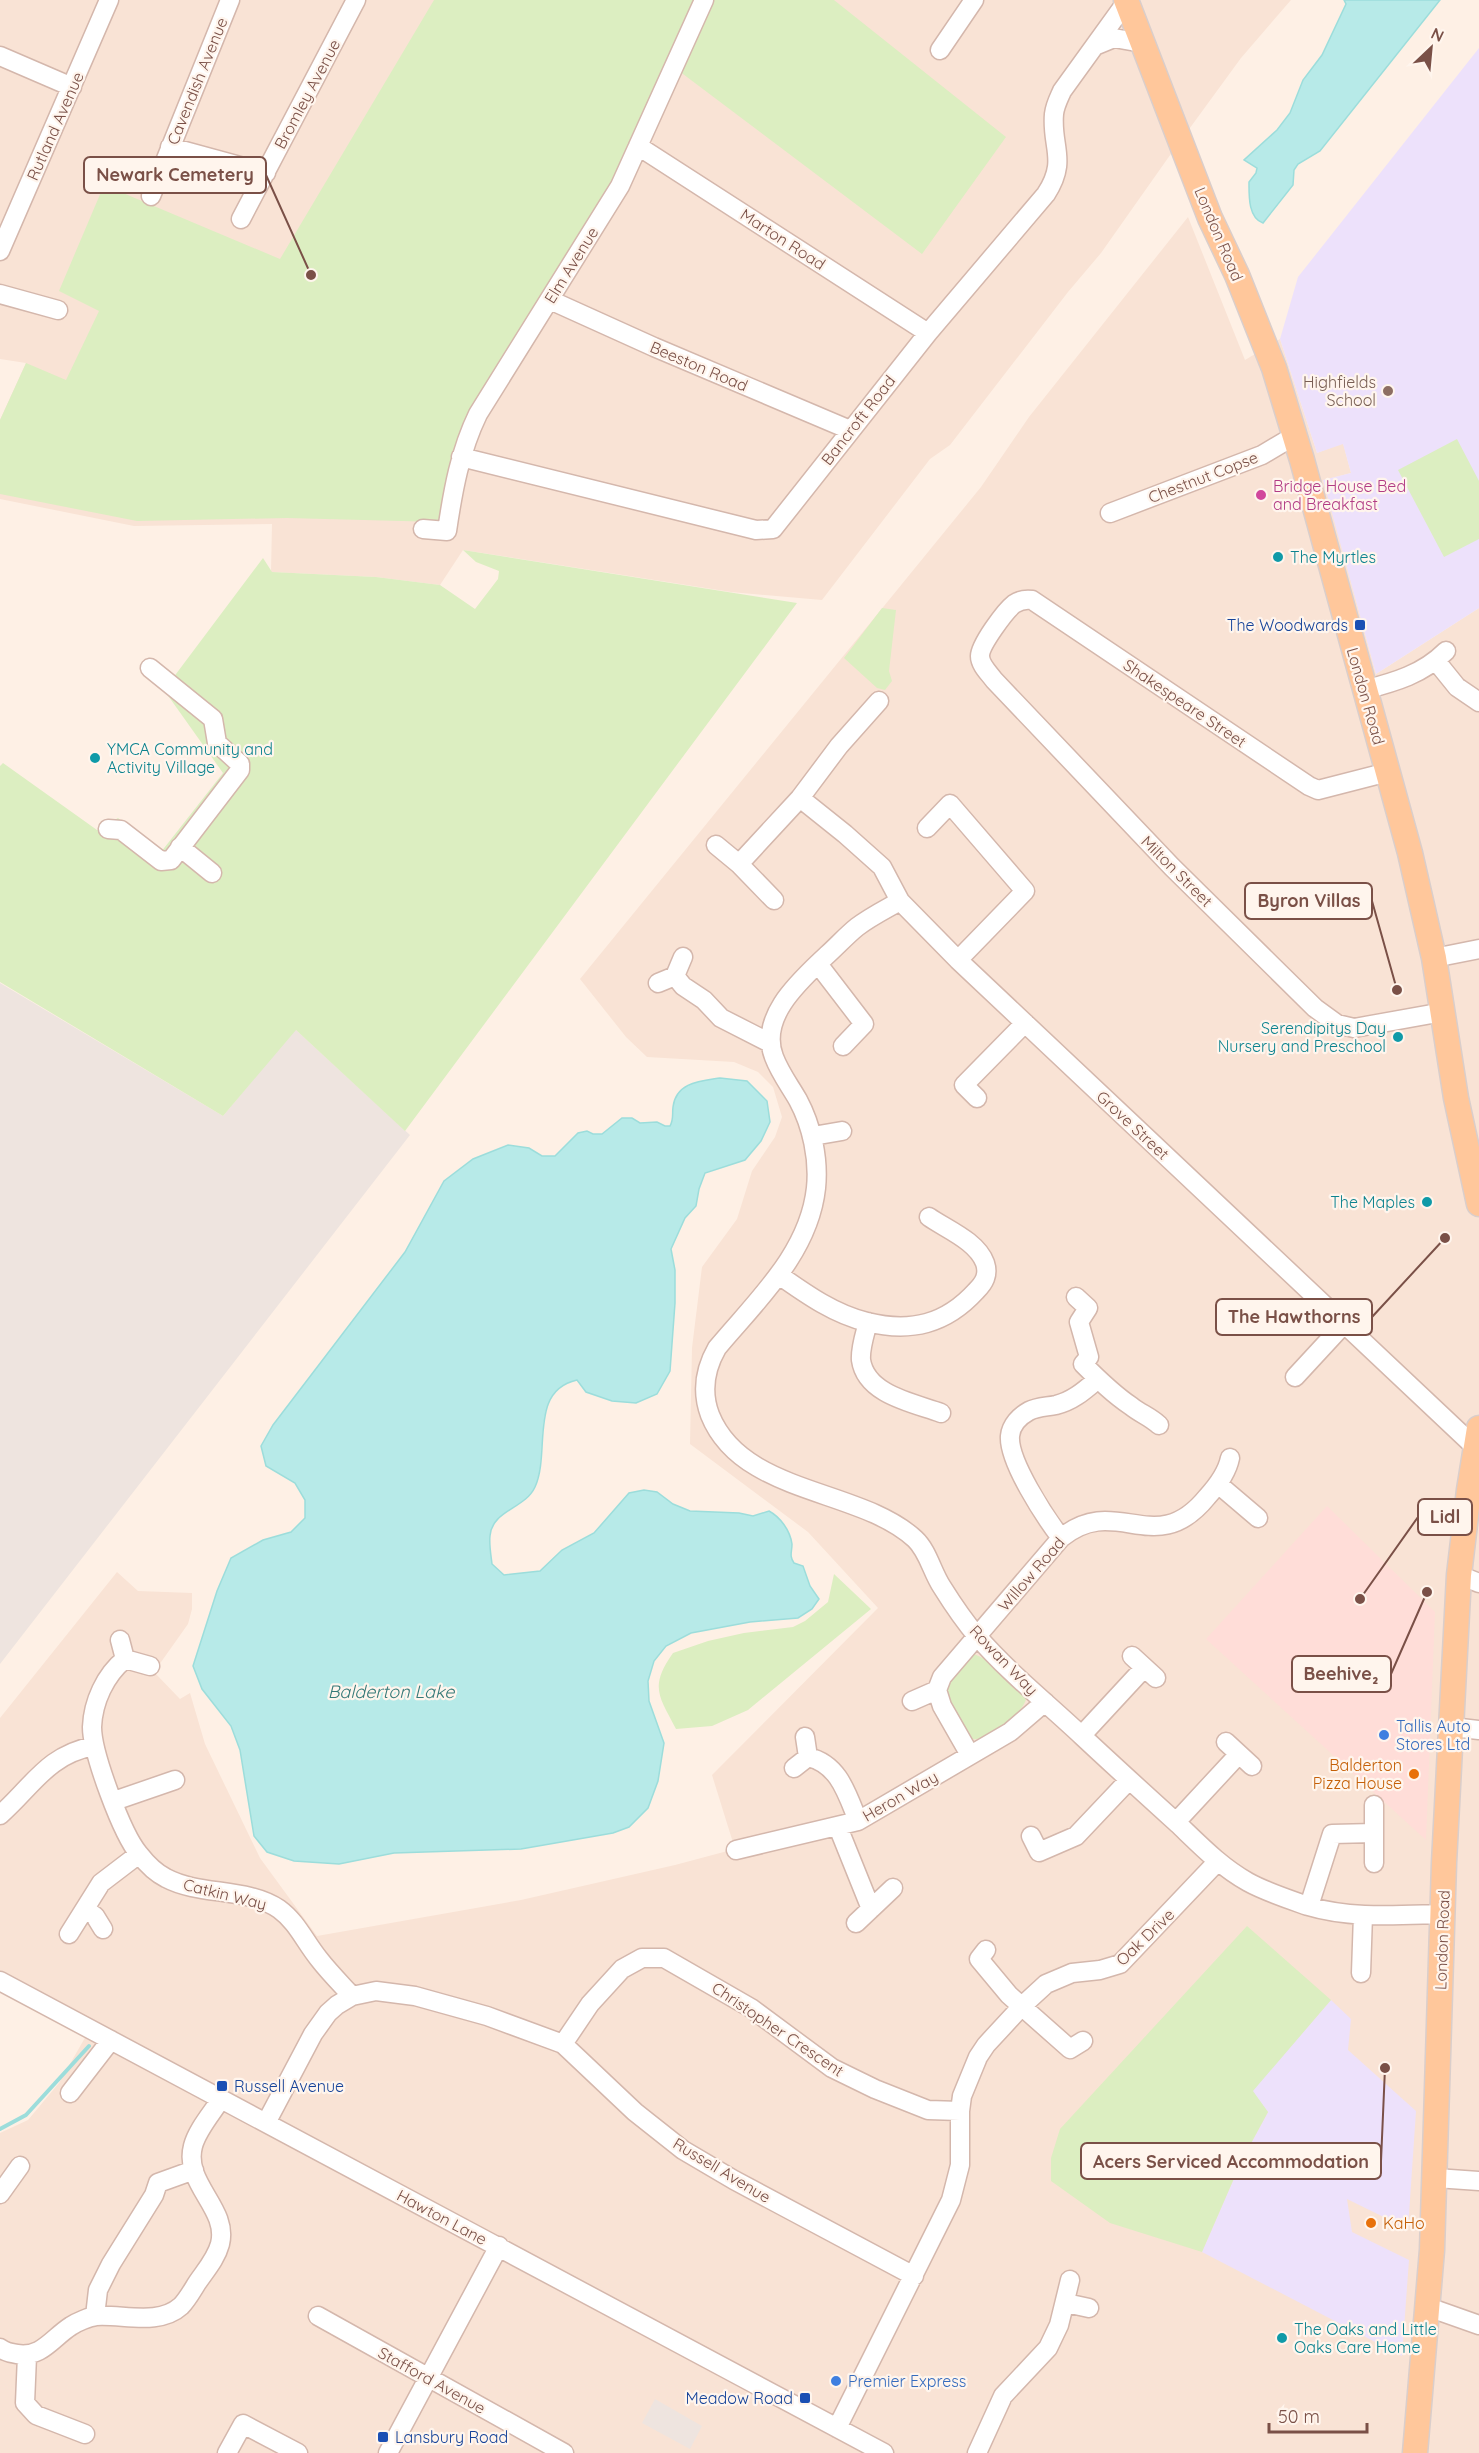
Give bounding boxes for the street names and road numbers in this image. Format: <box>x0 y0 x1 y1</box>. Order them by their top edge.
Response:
street label: Cavendish Avenue <box>162 14 232 148</box>
street label: Bromley Avenue <box>270 36 344 152</box>
street label: Rutland Avenue <box>22 69 88 183</box>
street label: London Road <box>1190 184 1248 284</box>
street label: Marton Road <box>737 204 829 274</box>
street label: Elm Avenue <box>540 223 602 307</box>
street label: Beeston Road <box>647 336 751 396</box>
street label: Bancroft Road <box>817 371 899 469</box>
street label: Chestnut Copse <box>1145 447 1261 507</box>
street label: London Road <box>1343 645 1389 747</box>
street label: Shakespeare Street <box>1120 654 1250 752</box>
street label: Milton Street <box>1137 831 1217 911</box>
street label: Grove Street <box>1093 1086 1173 1164</box>
street label: Willow Road <box>993 1533 1069 1615</box>
street label: Rowan Way <box>966 1621 1042 1699</box>
street label: Heron Way <box>859 1766 941 1826</box>
street label: Catkin Way <box>181 1874 269 1914</box>
street label: London Road <box>1430 1890 1454 1990</box>
street label: Oak Drive <box>1112 1904 1178 1970</box>
street label: Christopher Crescent <box>708 1977 848 2081</box>
street label: Russell Avenue <box>670 2133 774 2207</box>
street label: Hawton Lane <box>394 2185 490 2249</box>
street label: Stafford Avenue <box>375 2342 489 2418</box>

